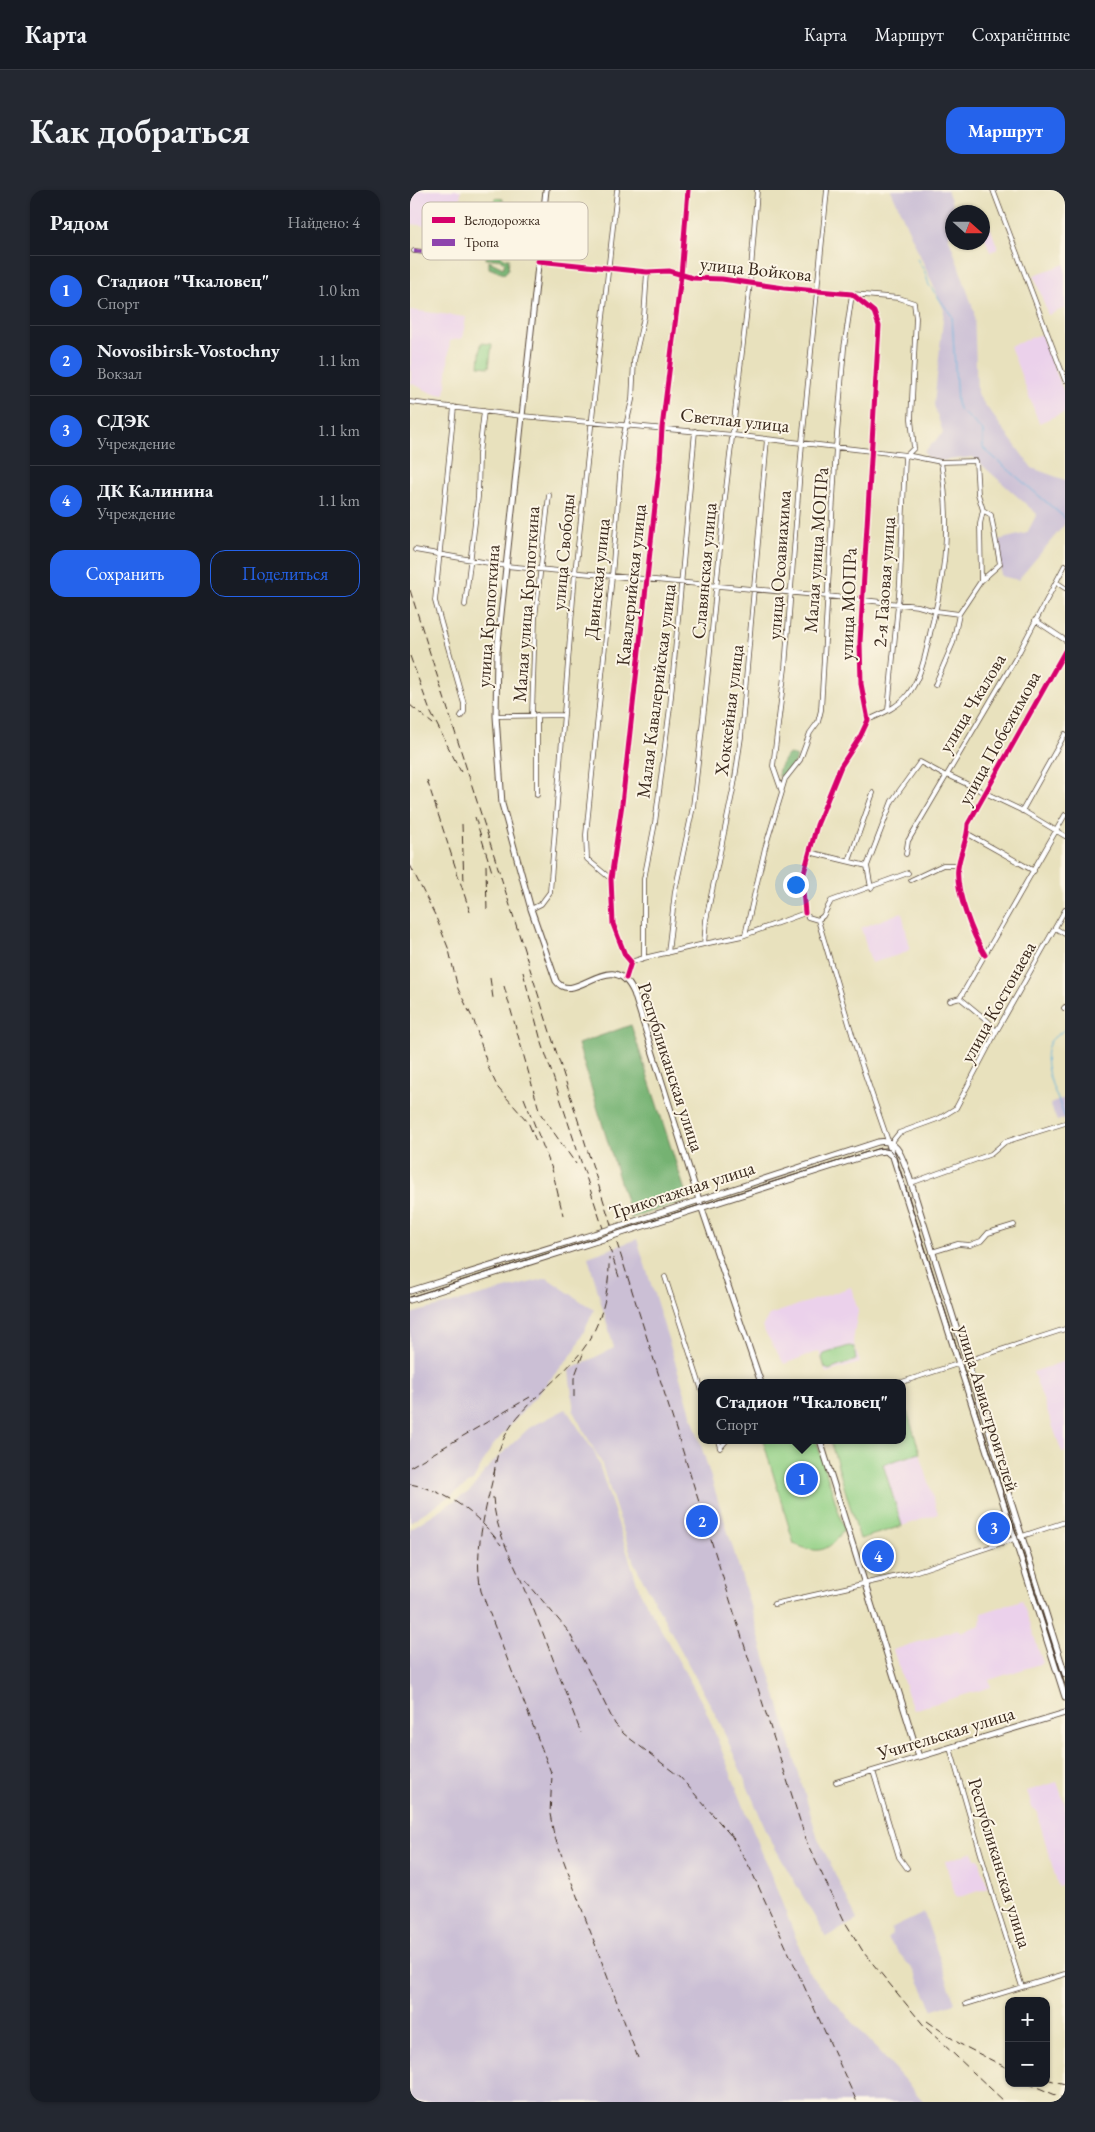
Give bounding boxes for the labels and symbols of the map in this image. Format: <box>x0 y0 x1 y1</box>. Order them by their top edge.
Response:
legend <box>422 202 588 260</box>
north arrow <box>945 205 990 250</box>
text: Велодорожка <box>464 211 540 229</box>
text: Тропа <box>464 233 499 251</box>
street label: улица Войкова <box>699 251 814 287</box>
street label: Светлая улица <box>679 402 791 438</box>
street label: Малая улица МОПРа <box>798 466 834 634</box>
street label: улица Осоавиахима <box>761 489 797 641</box>
street label: улица Свободы <box>545 492 581 612</box>
street label: Славянская улица <box>686 501 722 640</box>
street label: Кавалерийская улица <box>610 502 652 667</box>
street label: Малая улица Кропоткина <box>507 505 545 703</box>
street label: 2-я Газовая улица <box>867 516 901 648</box>
street label: Двинская улица <box>578 517 616 641</box>
street label: улица Кропоткина <box>471 543 505 688</box>
street label: улица МОПРа <box>834 547 862 661</box>
street label: Малая Кавалерийская улица <box>630 582 682 800</box>
street label: Хоккейная улица <box>708 642 750 778</box>
street label: улица Чкалова <box>933 648 1012 757</box>
street label: улица Побежимова <box>952 666 1046 810</box>
your location <box>783 872 809 898</box>
street label: улица Костонаева <box>954 936 1042 1067</box>
street label: Республиканская улица <box>632 979 710 1155</box>
street label: Трикотажная улица <box>606 1155 758 1225</box>
street label: улица Авиастроителей <box>951 1321 1025 1495</box>
pin: 1 <box>786 1460 818 1498</box>
pin: 2 <box>686 1502 718 1540</box>
pin: 3 <box>978 1509 1010 1547</box>
pin: 4 <box>862 1537 894 1575</box>
street label: Учительская улица <box>874 1700 1018 1766</box>
street label: Республиканская улица <box>962 1775 1038 1951</box>

